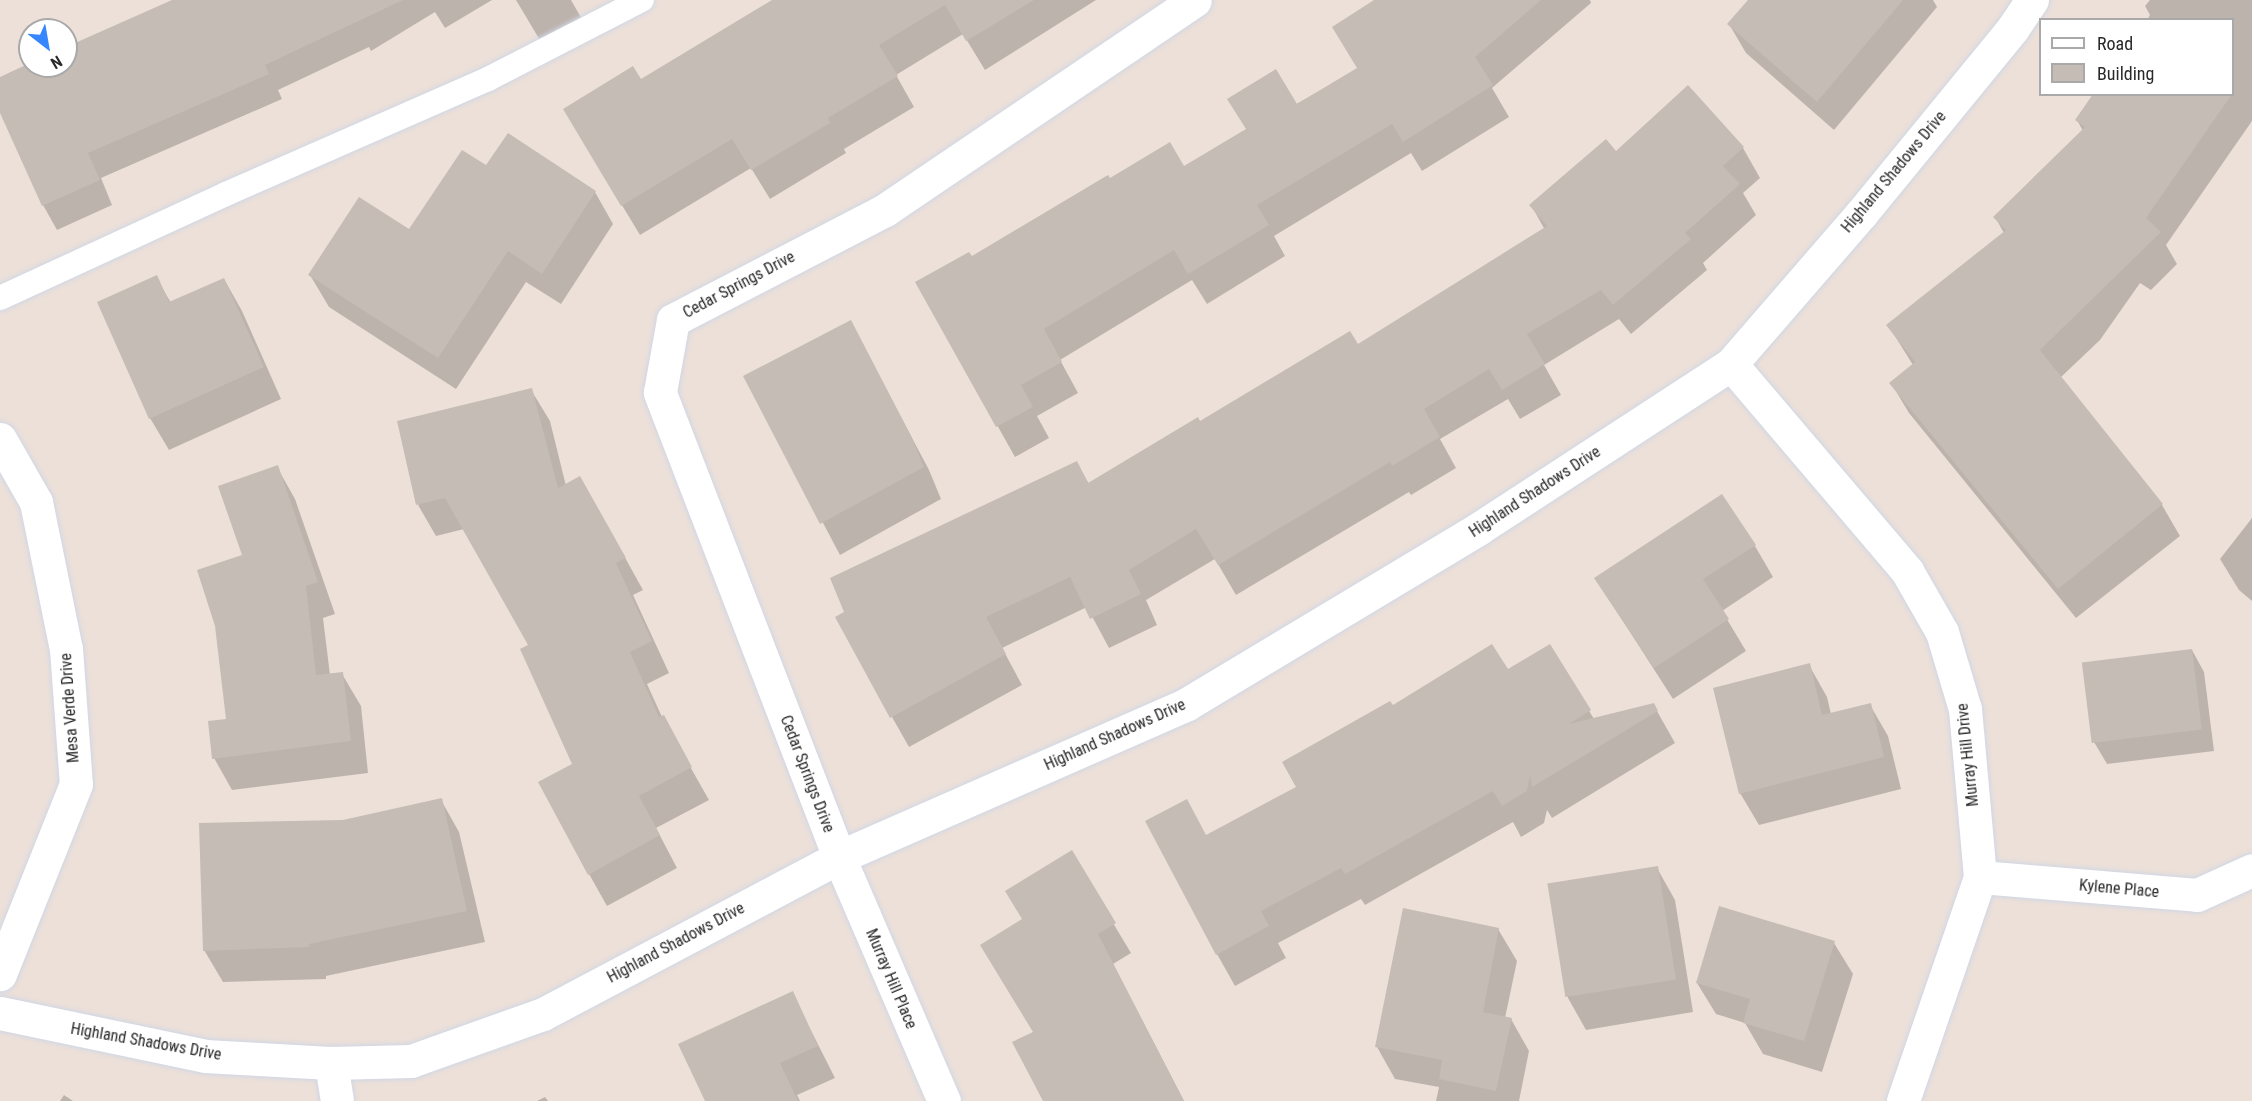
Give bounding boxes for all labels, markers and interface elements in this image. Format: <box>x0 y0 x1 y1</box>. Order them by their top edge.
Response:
north arrow <box>18 18 78 78</box>
legend <box>2039 18 2234 96</box>
text: Road <box>2097 33 2133 54</box>
text: N <box>47 51 66 73</box>
text: Building <box>2097 63 2154 84</box>
street label: Highland Shadows Drive <box>1838 107 1950 237</box>
street label: Cedar Springs Drive <box>680 247 798 323</box>
street label: Highland Shadows Drive <box>1466 442 1604 542</box>
street label: Mesa Verde Drive <box>57 652 83 764</box>
street label: Highland Shadows Drive <box>1041 695 1189 775</box>
street label: Murray Hill Drive <box>1953 702 1983 808</box>
street label: Cedar Springs Drive <box>776 713 838 835</box>
street label: Kylene Place <box>2078 876 2160 902</box>
street label: Highland Shadows Drive <box>604 899 748 987</box>
street label: Murray Hill Place <box>861 926 921 1032</box>
street label: Highland Shadows Drive <box>69 1019 223 1065</box>

